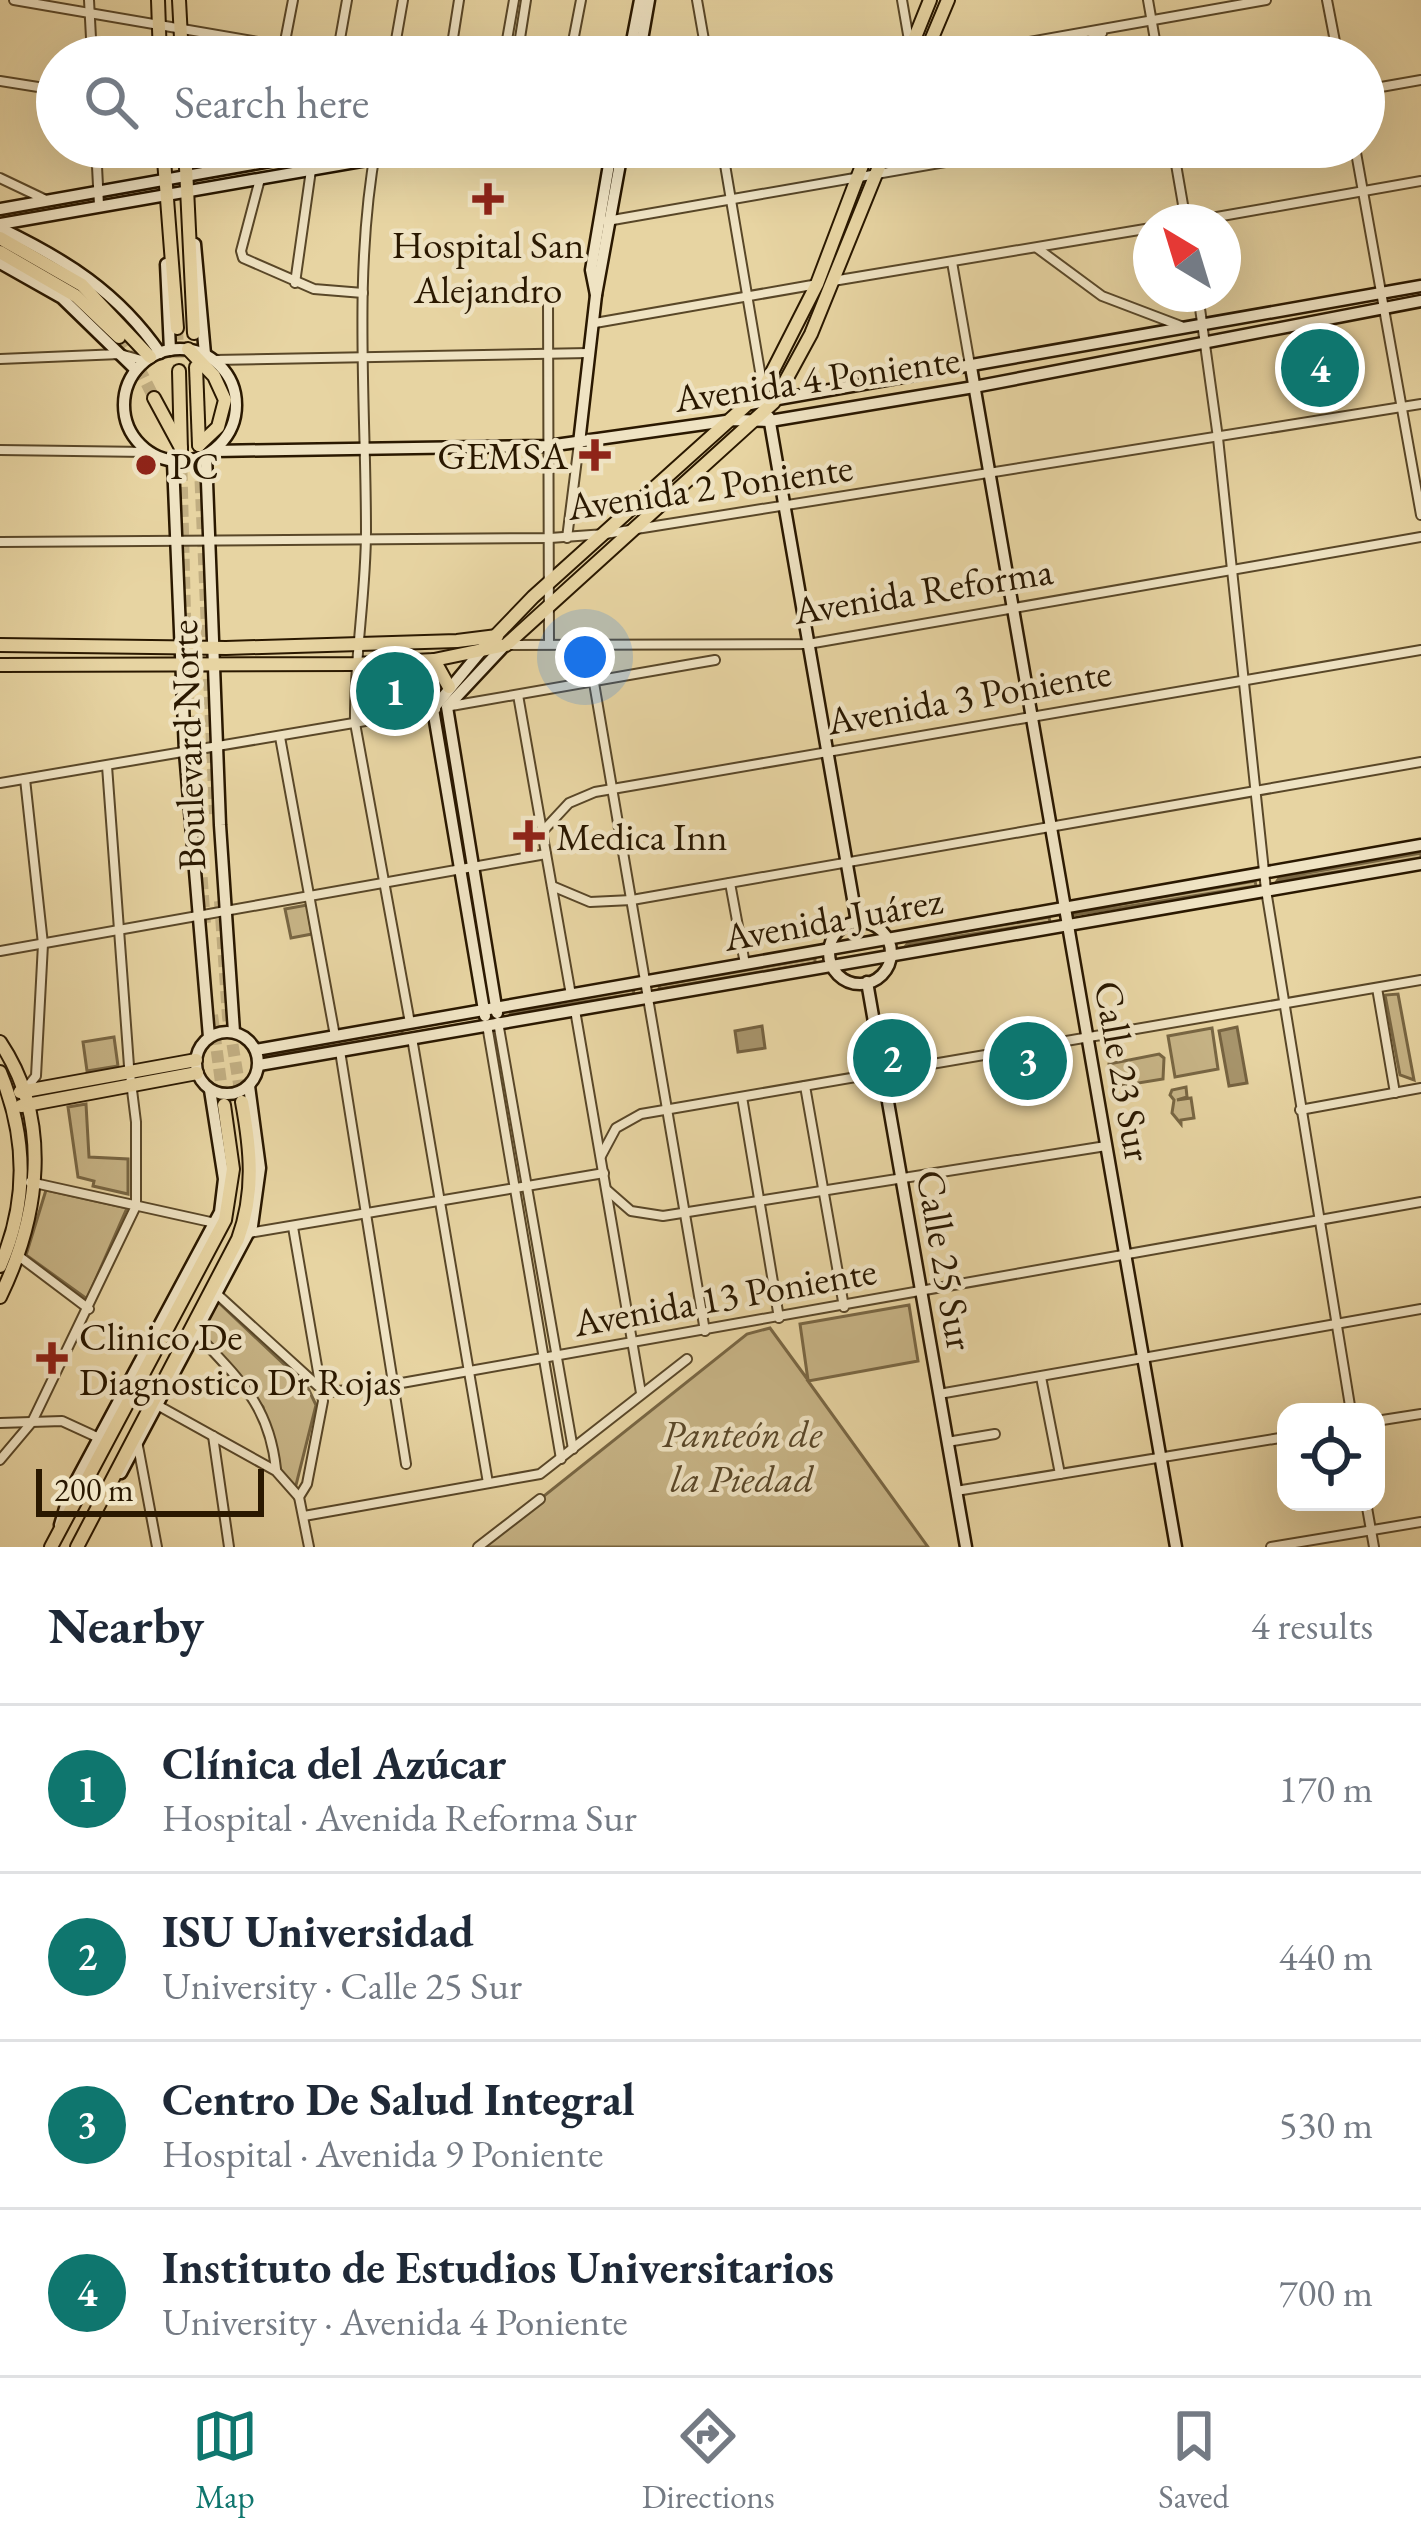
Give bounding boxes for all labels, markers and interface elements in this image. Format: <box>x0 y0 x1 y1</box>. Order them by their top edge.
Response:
search box <box>36 36 1385 168</box>
icon: search <box>78 69 144 135</box>
text: Search here <box>174 73 369 131</box>
marker: Hospital San Alejandro <box>472 183 504 215</box>
north arrow <box>1133 204 1241 312</box>
place label: Hospital San Alejandro <box>392 219 584 315</box>
pin: 4 <box>1281 323 1359 413</box>
street label: Avenida 4 Poniente <box>670 333 963 424</box>
place label: GEMSA <box>437 430 569 481</box>
marker: GEMSA <box>579 439 611 471</box>
place label: PC <box>170 440 219 491</box>
street label: Avenida 2 Poniente <box>563 441 856 532</box>
marker: PC <box>133 452 159 478</box>
street label: Avenida Reforma <box>789 545 1057 636</box>
street label: Boulevard Norte <box>158 619 217 871</box>
your location <box>555 627 615 687</box>
pin: 1 <box>356 646 434 736</box>
street label: Avenida 3 Poniente <box>822 646 1115 747</box>
place label: Medica Inn <box>556 811 728 862</box>
marker: Medica Inn <box>513 820 545 852</box>
street label: Avenida Juárez <box>719 874 947 963</box>
street label: Calle 23 Sur <box>1083 977 1164 1165</box>
pin: 2 <box>853 1013 931 1103</box>
pin: 3 <box>989 1016 1067 1106</box>
street label: Calle 25 Sur <box>905 1166 986 1354</box>
street label: Avenida 13 Poniente <box>569 1245 880 1348</box>
place label: Clinico De Diagnostico Dr Rojas <box>79 1311 401 1407</box>
marker: Clinico De Diagnostico Dr Rojas <box>36 1342 68 1374</box>
map controls <box>1277 1403 1385 1511</box>
button: locate <box>1277 1403 1385 1511</box>
park label: Panteón de la Piedad <box>662 1408 823 1504</box>
scale bar <box>36 1463 264 1516</box>
text: 200 m <box>54 1468 134 1511</box>
text: Nearby <box>48 1592 204 1658</box>
text: 4 results <box>1251 1600 1373 1651</box>
text: Clínica del Azúcar <box>162 1734 506 1792</box>
text: 1 <box>77 1763 97 1814</box>
text: 170 m <box>1279 1763 1373 1814</box>
text: Hospital · Avenida Reforma Sur <box>162 1792 637 1843</box>
text: ISU Universidad <box>162 1902 474 1960</box>
text: 2 <box>77 1931 97 1982</box>
text: 440 m <box>1279 1931 1373 1982</box>
text: University · Calle 25 Sur <box>162 1960 522 2011</box>
text: Centro De Salud Integral <box>162 2070 635 2128</box>
text: 3 <box>77 2099 97 2150</box>
text: 530 m <box>1279 2099 1373 2150</box>
text: Hospital · Avenida 9 Poniente <box>162 2128 603 2179</box>
text: Instituto de Estudios Universitarios <box>162 2238 834 2296</box>
text: 4 <box>77 2267 97 2318</box>
text: 700 m <box>1279 2267 1373 2318</box>
text: University · Avenida 4 Poniente <box>162 2296 628 2347</box>
tab: Map <box>192 2403 258 2518</box>
tab: Directions <box>642 2403 775 2518</box>
tab: Saved <box>1158 2403 1229 2518</box>

